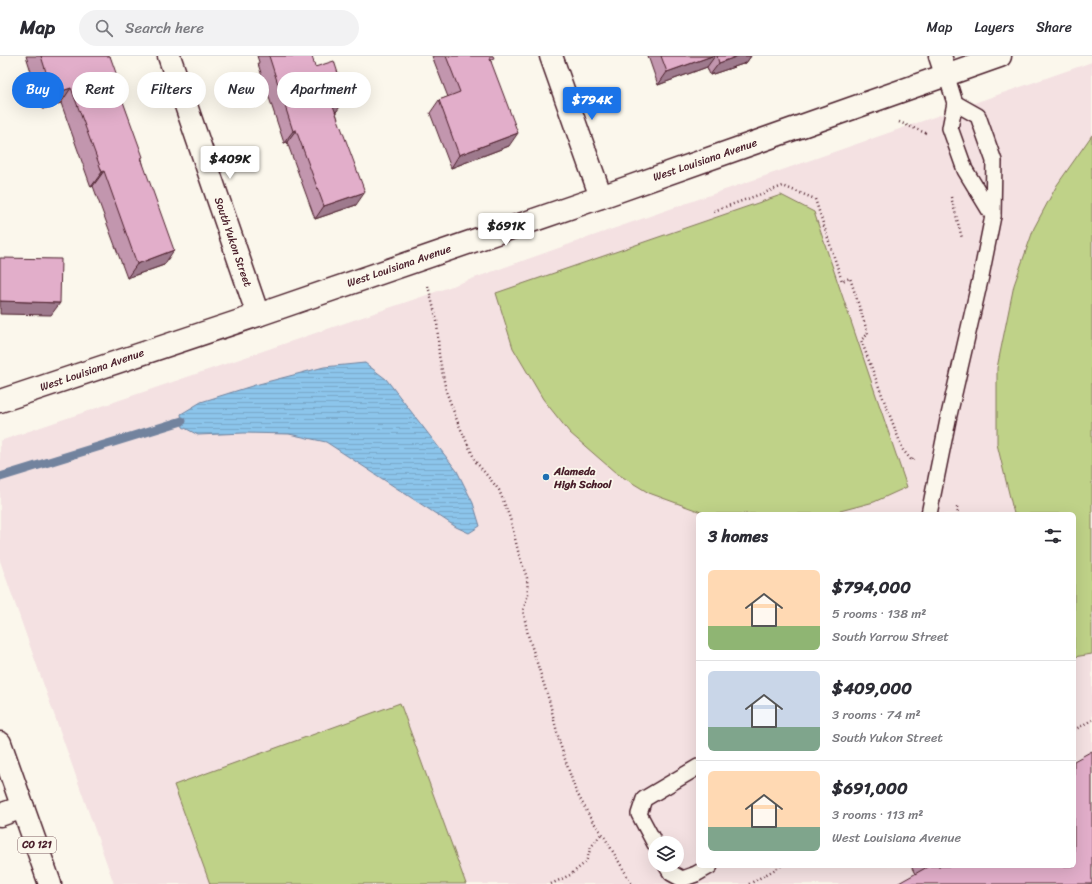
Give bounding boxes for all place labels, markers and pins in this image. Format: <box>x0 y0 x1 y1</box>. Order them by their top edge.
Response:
pin: $794K <box>564 87 620 121</box>
pin: $409K <box>202 146 258 180</box>
pin: $691K <box>478 213 534 247</box>
place label: Alameda High School <box>553 462 612 494</box>
marker: Alameda High School <box>541 472 551 482</box>

